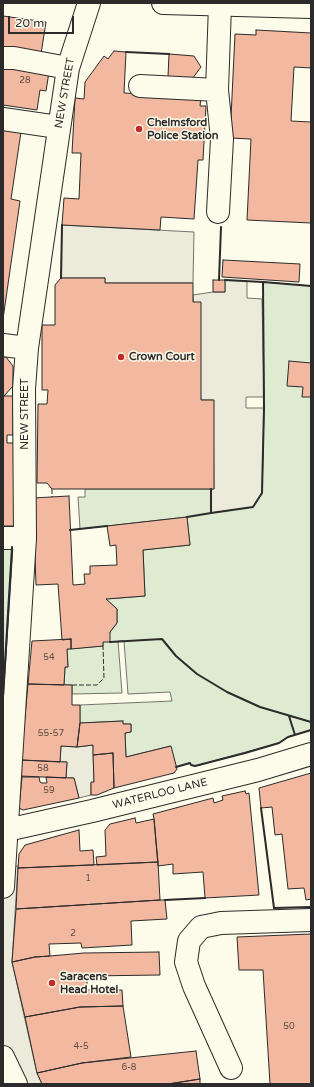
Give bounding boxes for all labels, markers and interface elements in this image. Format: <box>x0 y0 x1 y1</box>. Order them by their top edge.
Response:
scale bar <box>10 8 76 34</box>
text: 20 m <box>15 16 44 30</box>
street label: NEW STREET <box>52 57 78 129</box>
house number: 28 <box>19 76 31 86</box>
place label: Chelmsford Police Station <box>147 116 218 142</box>
marker: Chelmsford Police Station <box>134 124 144 134</box>
place label: Crown Court <box>129 350 195 364</box>
marker: Crown Court <box>116 352 126 362</box>
street label: NEW STREET <box>18 378 32 450</box>
house number: 54 <box>43 653 55 663</box>
house number: 55-57 <box>38 729 64 739</box>
house number: 58 <box>37 764 49 774</box>
street label: WATERLOO LANE <box>111 776 209 812</box>
house number: 59 <box>43 786 55 796</box>
house number: 1 <box>85 874 91 884</box>
house number: 2 <box>70 929 76 939</box>
place label: Saracens Head Hotel <box>60 970 118 996</box>
marker: Saracens Head Hotel <box>47 978 57 988</box>
house number: 50 <box>283 1022 295 1032</box>
house number: 4-5 <box>73 1042 89 1052</box>
house number: 6-8 <box>122 1063 136 1073</box>

